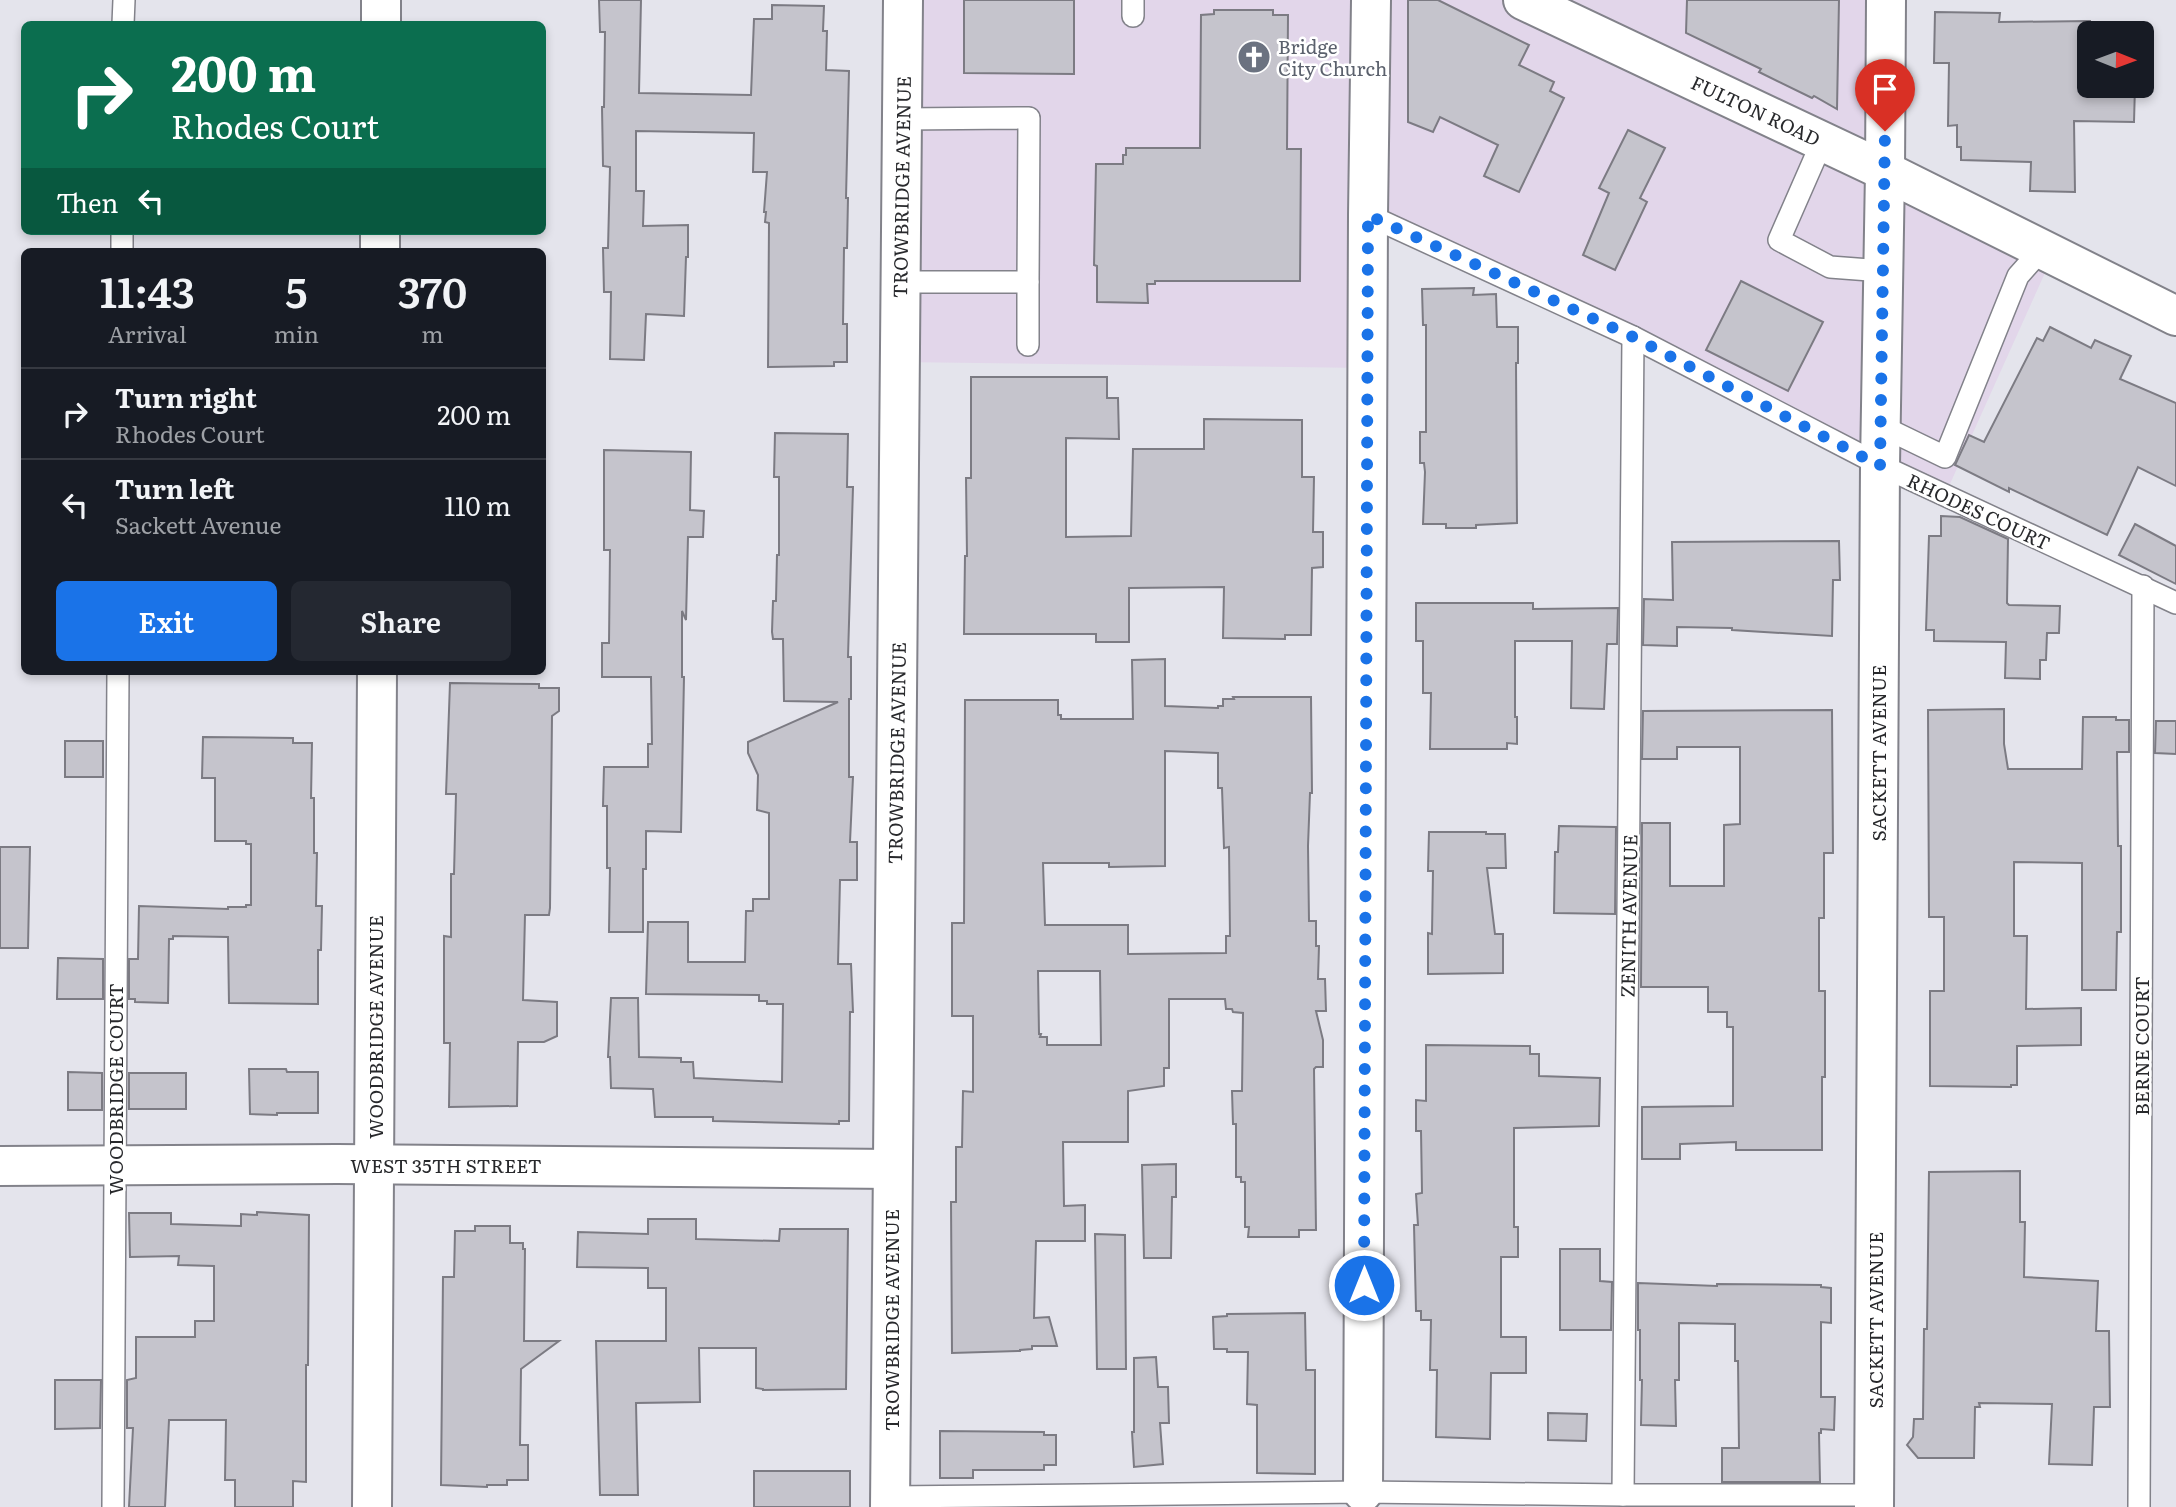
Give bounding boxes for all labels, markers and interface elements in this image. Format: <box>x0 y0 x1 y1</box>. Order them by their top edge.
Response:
north arrow <box>2077 21 2154 98</box>
map controls <box>2077 21 2154 98</box>
place label: Bridge City Church <box>1278 32 1387 82</box>
text: 200 m <box>171 34 316 107</box>
church icon: Bridge City Church <box>1235 38 1273 76</box>
icon: right <box>56 49 147 140</box>
pin <box>1855 59 1915 131</box>
street label: FULTON ROAD <box>1687 68 1825 152</box>
icon: arrive <box>1866 70 1904 108</box>
street label: TROWBRIDGE AVENUE <box>885 76 917 298</box>
text: Rhodes Court <box>171 101 379 149</box>
text: Then <box>56 182 118 221</box>
icon: left <box>132 182 170 220</box>
text: 11:43 <box>100 259 195 321</box>
text: 5 <box>285 259 307 321</box>
text: 370 <box>398 259 467 321</box>
text: Arrival <box>108 316 187 350</box>
text: min <box>274 316 319 350</box>
text: m <box>421 316 444 350</box>
text: Turn right <box>115 377 257 416</box>
text: 200 m <box>437 394 511 433</box>
icon: right <box>56 395 94 433</box>
text: Rhodes Court <box>115 416 265 450</box>
street label: RHODES COURT <box>1903 466 2055 556</box>
text: Turn left <box>115 468 234 507</box>
text: 110 m <box>444 485 511 524</box>
icon: left <box>56 486 94 524</box>
text: Sackett Avenue <box>115 507 281 541</box>
button: Exit <box>56 581 277 661</box>
button: Share <box>291 581 511 661</box>
street label: TROWBRIDGE AVENUE <box>880 642 912 864</box>
street label: SACKETT AVENUE <box>1864 665 1892 841</box>
street label: ZENITH AVENUE <box>1613 834 1643 998</box>
street label: WOODBRIDGE AVENUE <box>361 915 389 1139</box>
street label: BERNE COURT <box>2127 976 2155 1116</box>
street label: WOODBRIDGE COURT <box>101 983 129 1195</box>
street label: WEST 35TH STREET <box>350 1151 542 1179</box>
street label: TROWBRIDGE AVENUE <box>877 1209 905 1431</box>
street label: SACKETT AVENUE <box>1861 1232 1889 1408</box>
position arrow <box>1327 1248 1401 1322</box>

